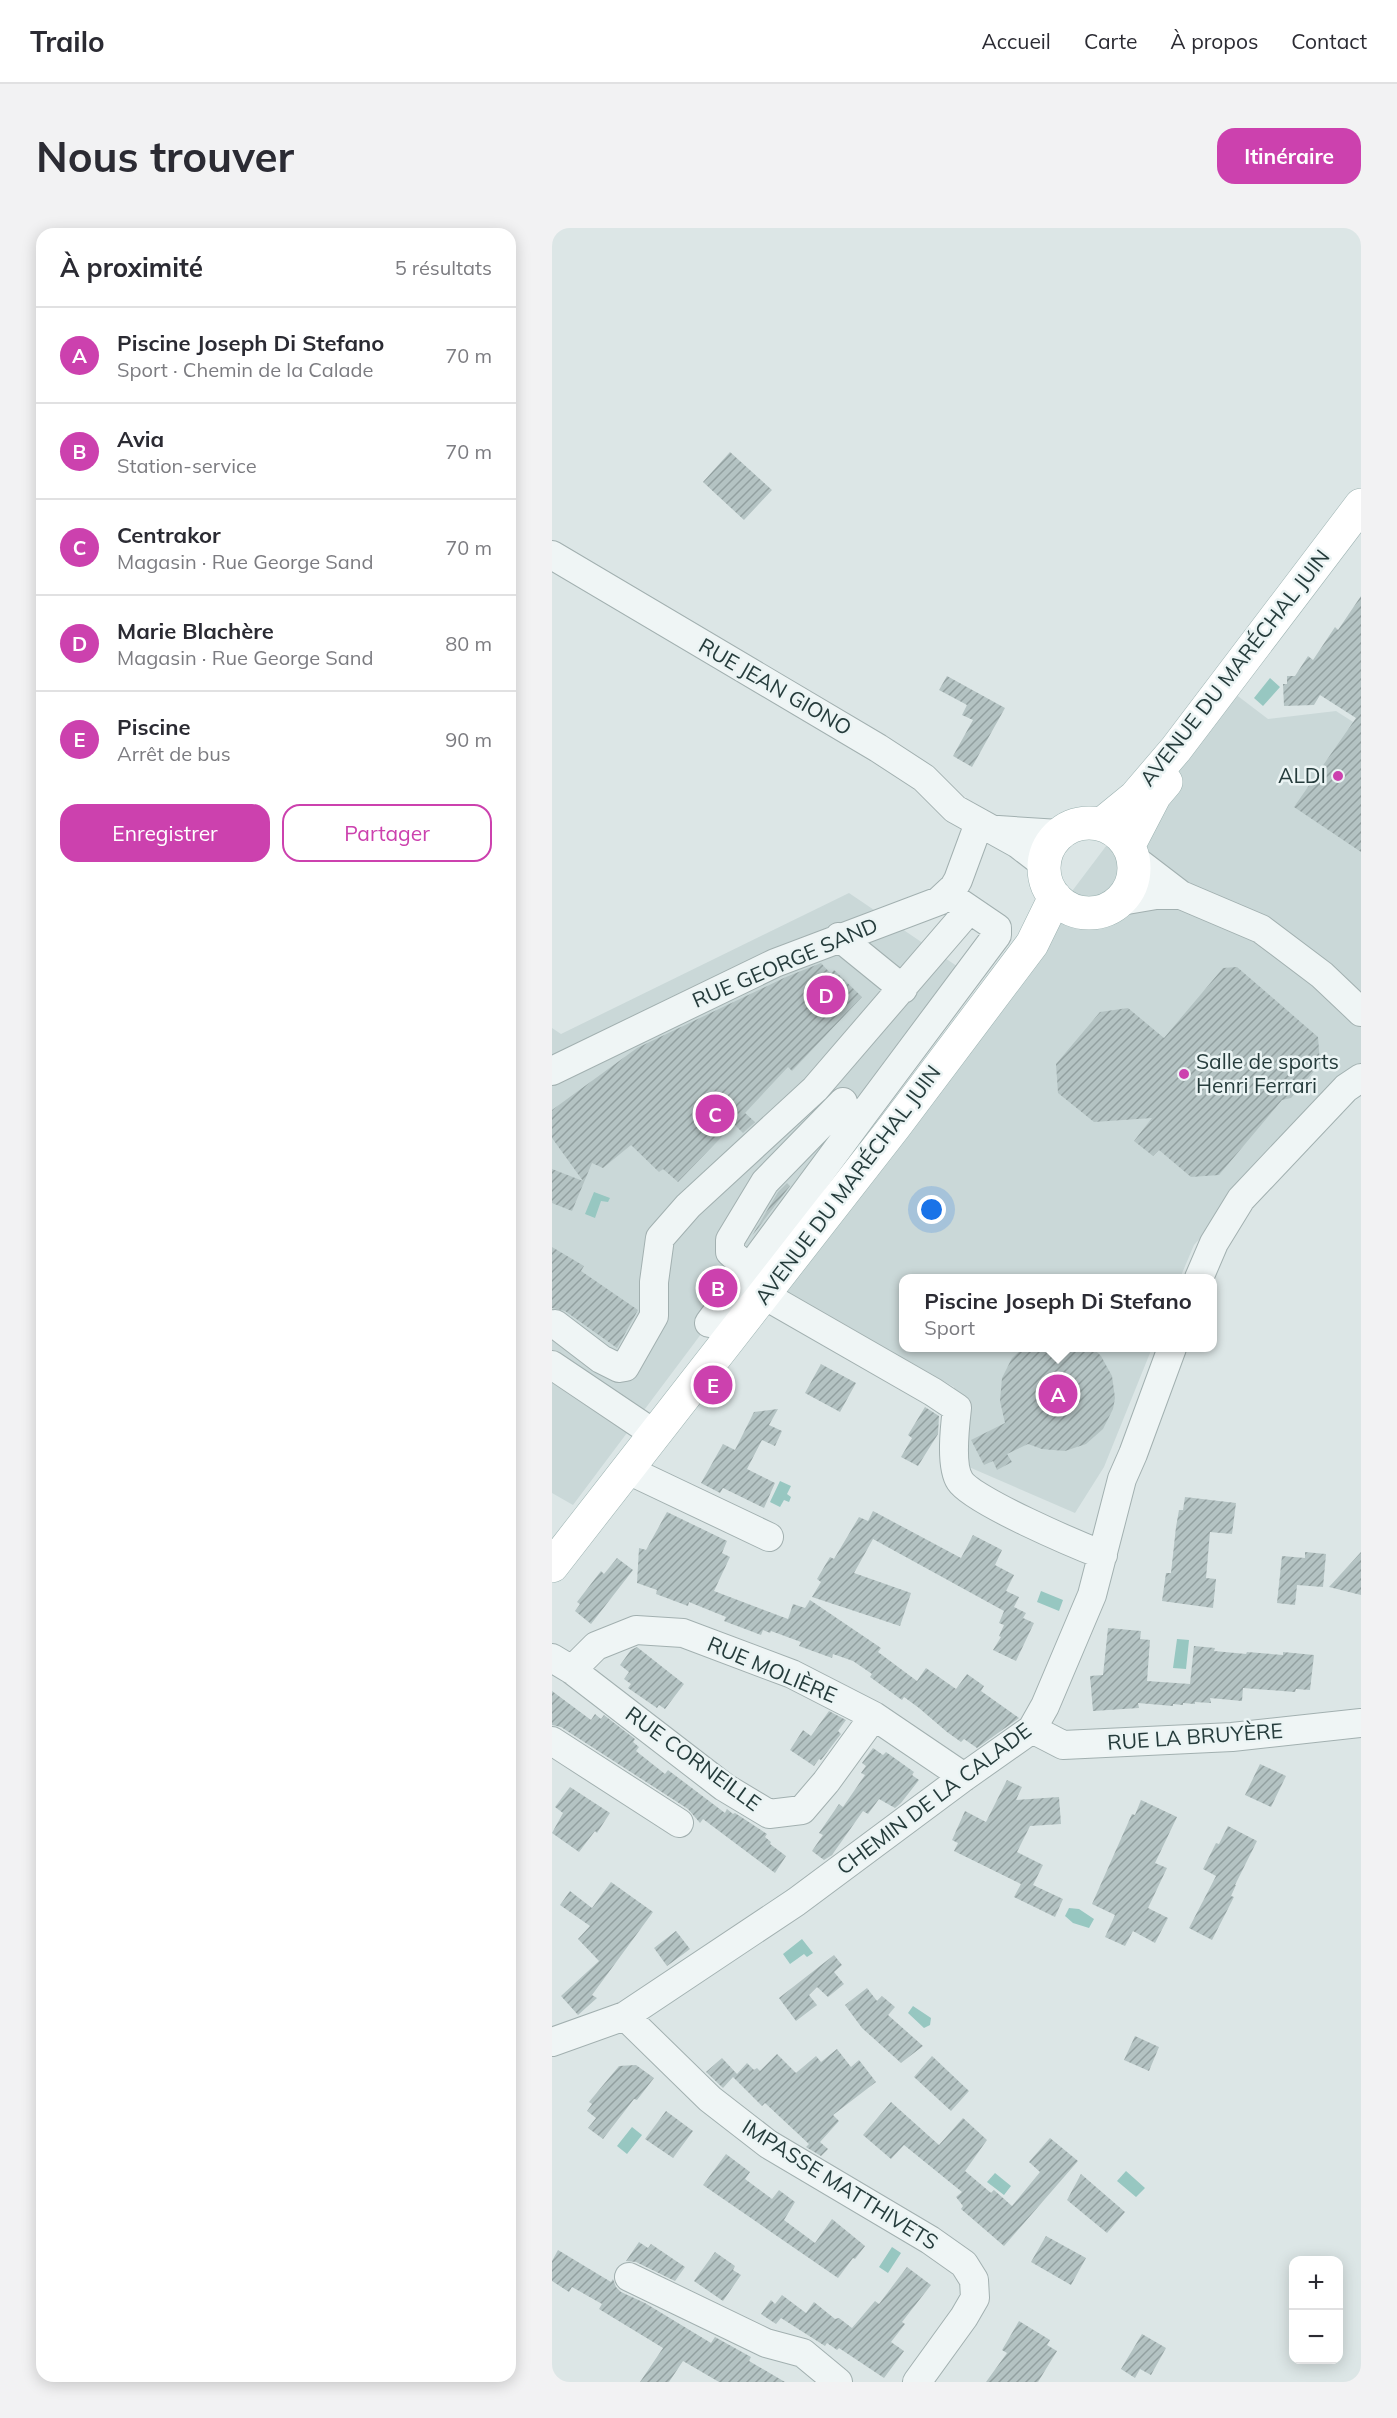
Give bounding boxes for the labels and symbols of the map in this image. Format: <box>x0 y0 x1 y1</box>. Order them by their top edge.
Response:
street label: AVENUE DU MARÉCHAL JUIN <box>1134 544 1335 791</box>
street label: RUE JEAN GIONO <box>694 632 857 740</box>
place label: ALDI <box>1278 762 1326 788</box>
marker: ALDI <box>1331 769 1345 783</box>
street label: RUE GEORGE SAND <box>688 913 882 1013</box>
pin: D <box>806 972 846 1017</box>
place label: Salle de sports Henri Ferrari <box>1196 1048 1339 1098</box>
street label: AVENUE DU MARÉCHAL JUIN <box>749 1060 946 1309</box>
marker: Salle de sports Henri Ferrari <box>1177 1067 1191 1081</box>
pin: C <box>696 1092 734 1136</box>
your location <box>917 1195 946 1224</box>
pin: B <box>698 1266 738 1310</box>
pin: E <box>694 1362 732 1408</box>
pin: A <box>1038 1372 1078 1416</box>
street label: RUE MOLIÈRE <box>704 1630 841 1708</box>
street label: RUE CORNEILLE <box>621 1700 766 1816</box>
street label: CHEMIN DE LA CALADE <box>831 1717 1036 1880</box>
street label: RUE LA BRUYÈRE <box>1106 1717 1284 1755</box>
street label: IMPASSE MATTHIVETS <box>738 2113 943 2255</box>

